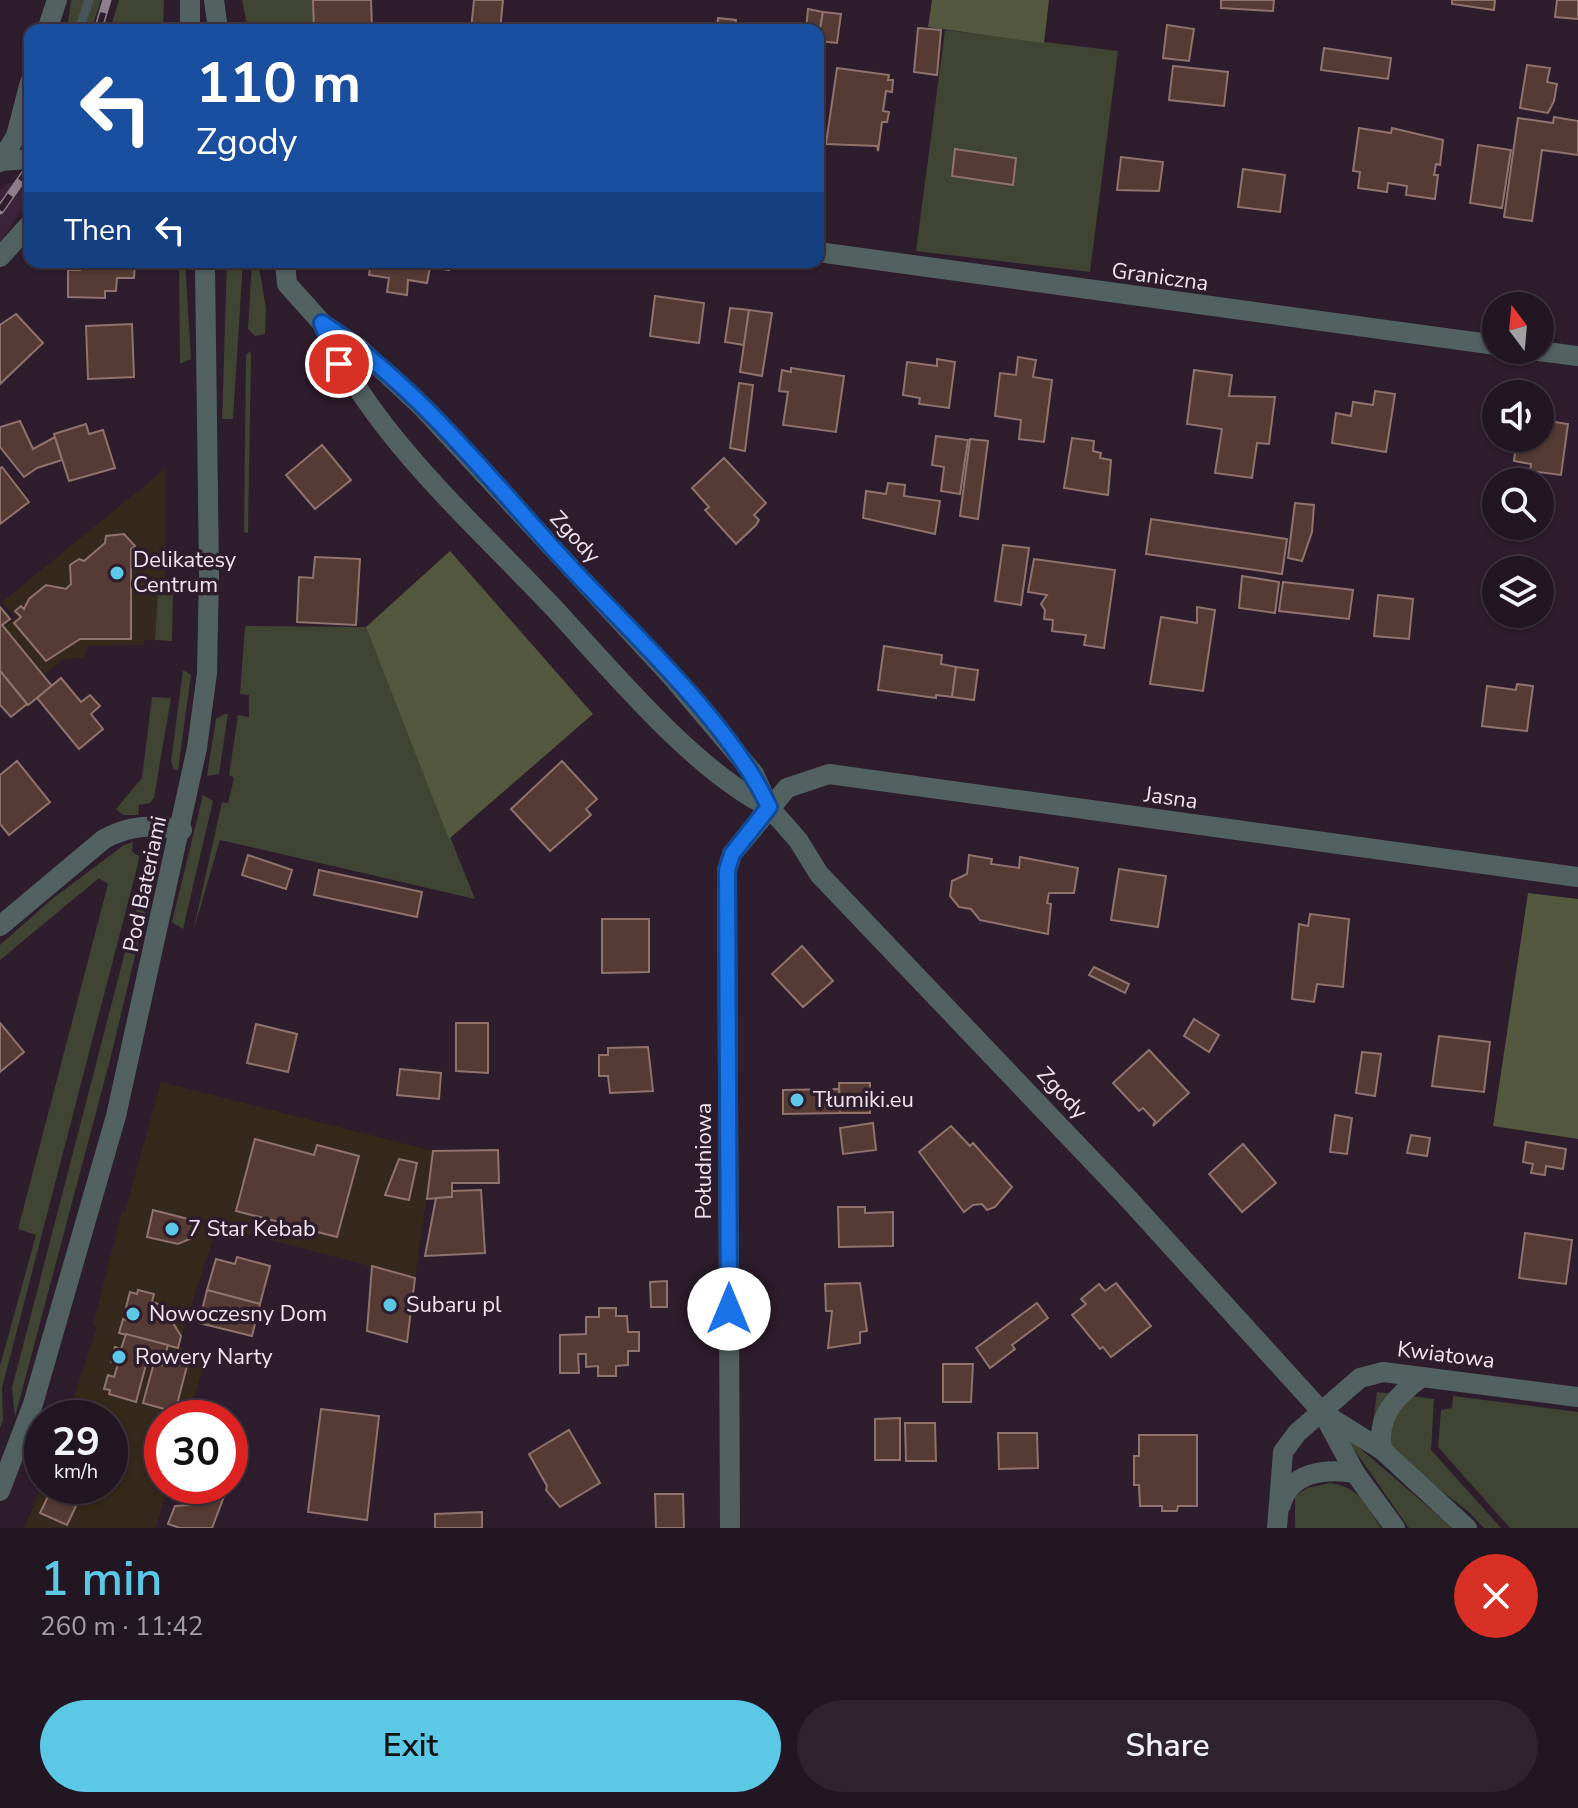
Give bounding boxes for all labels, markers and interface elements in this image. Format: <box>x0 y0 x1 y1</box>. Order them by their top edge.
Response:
text: 110 m <box>196 45 361 122</box>
icon: left <box>64 56 168 160</box>
text: Zgody <box>196 118 297 167</box>
icon: left <box>148 208 192 252</box>
text: Then <box>64 210 132 251</box>
street label: Graniczna <box>1110 255 1210 299</box>
north arrow <box>1482 292 1554 364</box>
map controls <box>1482 292 1554 628</box>
pin <box>305 330 373 398</box>
icon: arrive <box>317 342 361 386</box>
button: sound <box>1482 380 1554 452</box>
button: search <box>1482 468 1554 540</box>
street label: Zgody <box>543 504 608 570</box>
place label: Delikatesy Centrum <box>133 545 237 600</box>
button: layers <box>1482 556 1554 628</box>
marker: Delikatesy Centrum <box>108 564 126 582</box>
street label: Jasna <box>1141 779 1200 817</box>
street label: Pod Bateriami <box>116 813 174 955</box>
street label: Zgody <box>1030 1060 1095 1126</box>
place label: Tłumiki.eu <box>813 1085 914 1115</box>
marker: Tłumiki.eu <box>788 1091 806 1109</box>
street label: Południowa <box>689 1103 719 1219</box>
place label: 7 Star Kebab <box>188 1214 316 1244</box>
marker: 7 Star Kebab <box>163 1220 181 1238</box>
position arrow <box>687 1267 771 1351</box>
place label: Subaru pl <box>406 1290 502 1320</box>
marker: Subaru pl <box>381 1296 399 1314</box>
place label: Nowoczesny Dom <box>149 1299 327 1329</box>
marker: Nowoczesny Dom <box>124 1305 142 1323</box>
street label: Kwiatowa <box>1396 1334 1496 1376</box>
place label: Rowery Narty <box>135 1342 273 1372</box>
marker: Rowery Narty <box>110 1348 128 1366</box>
speed limit sign: 30 <box>144 1400 248 1504</box>
text: 29 <box>52 1415 100 1469</box>
text: km/h <box>54 1458 98 1485</box>
text: 1 min <box>40 1546 162 1612</box>
button: close <box>1454 1554 1538 1638</box>
text: 260 m · 11:42 <box>40 1609 203 1644</box>
button: Exit <box>40 1700 781 1792</box>
button: Share <box>797 1700 1538 1792</box>

